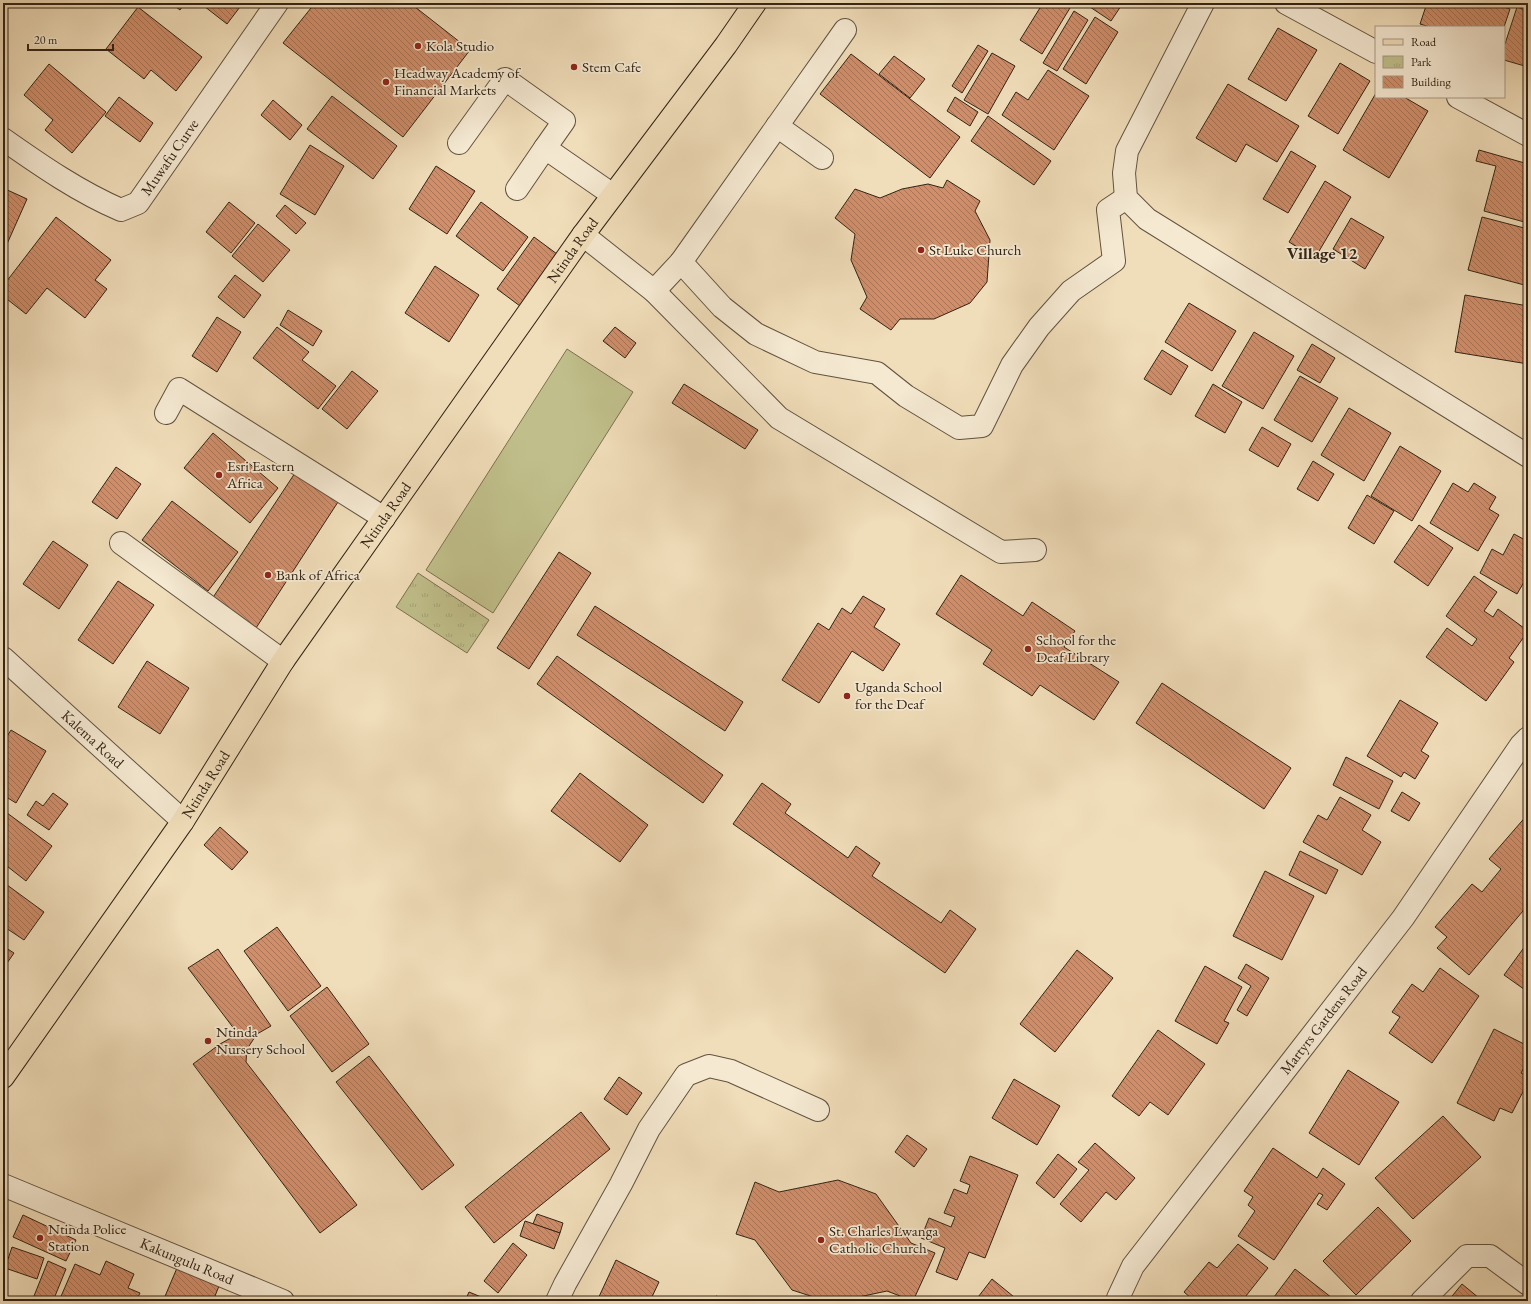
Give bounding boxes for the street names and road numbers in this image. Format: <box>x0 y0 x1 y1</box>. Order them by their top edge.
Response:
street label: Muwafu Curve <box>136 115 203 199</box>
street label: Ntinda Road <box>542 213 602 287</box>
street label: Ntinda Road <box>356 478 415 552</box>
street label: Kalema Road <box>58 706 129 772</box>
street label: Ntinda Road <box>177 747 234 822</box>
street label: Martyrs Gardens Road <box>1275 962 1371 1078</box>
street label: Kakungulu Road <box>137 1233 237 1289</box>

